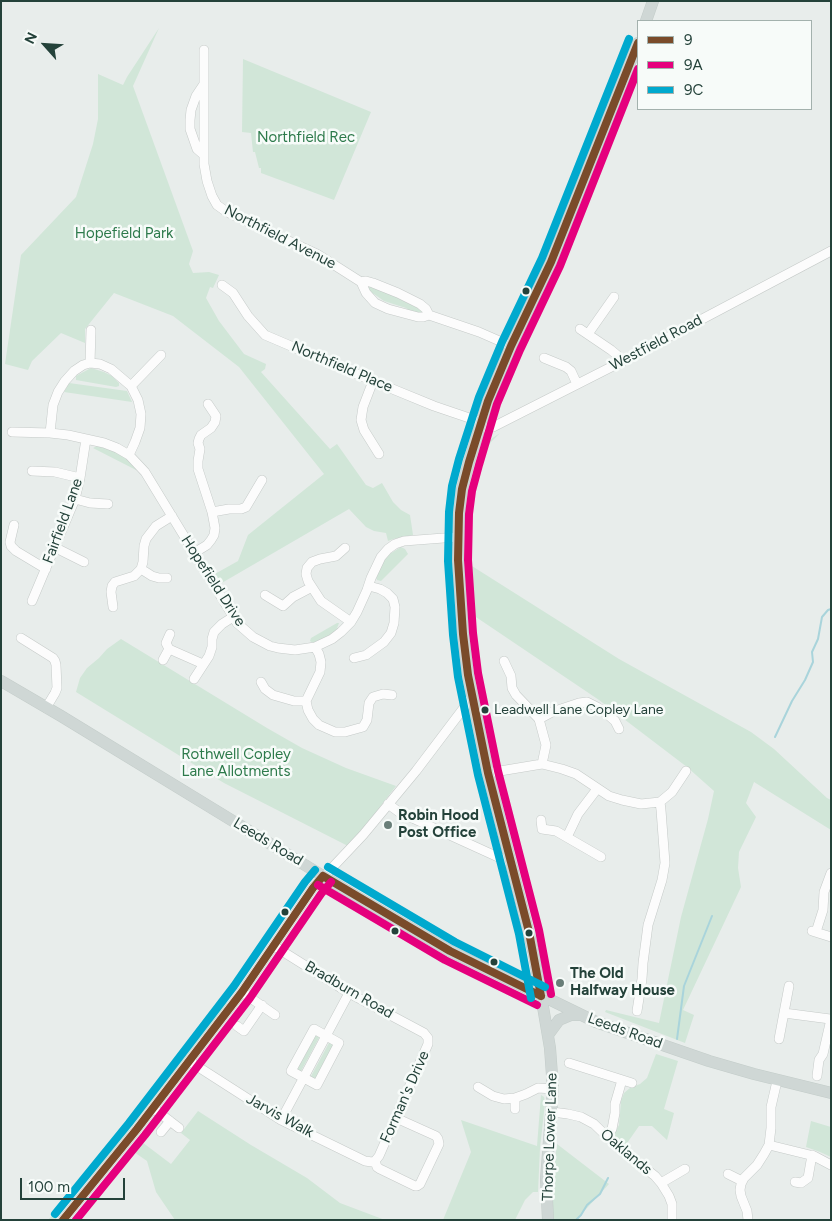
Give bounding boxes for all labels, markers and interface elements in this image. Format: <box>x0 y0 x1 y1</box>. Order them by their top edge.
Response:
north arrow <box>20 20 70 70</box>
legend <box>637 20 812 110</box>
text: N <box>21 30 41 47</box>
text: 9 <box>684 31 693 49</box>
text: 9A <box>684 56 703 74</box>
text: 9C <box>684 81 703 99</box>
park label: Northfield Rec <box>257 129 355 147</box>
street label: Northfield Avenue <box>221 201 339 273</box>
park label: Hopefield Park <box>75 225 173 243</box>
unlabelled marker <box>521 286 531 296</box>
street label: Westfield Road <box>607 311 705 375</box>
street label: Northfield Place <box>289 338 395 396</box>
street label: Fairfield Lane <box>39 476 87 566</box>
street label: Hopefield Drive <box>177 532 249 630</box>
place label: Leadwell Lane Copley Lane <box>494 702 663 718</box>
marker: Leadwell Lane Copley Lane <box>480 705 490 715</box>
park label: Rothwell Copley Lane Allotments <box>181 746 291 781</box>
place label: Robin Hood Post Office <box>398 807 479 842</box>
street label: Leeds Road <box>230 814 306 870</box>
marker: Robin Hood Post Office <box>382 819 394 831</box>
unlabelled marker <box>280 907 290 917</box>
unlabelled marker <box>390 926 400 936</box>
unlabelled marker <box>524 928 534 938</box>
street label: Bradburn Road <box>301 957 397 1023</box>
unlabelled marker <box>489 957 499 967</box>
place label: The Old Halfway House <box>570 965 675 1000</box>
marker: The Old Halfway House <box>554 977 566 989</box>
street label: Leeds Road <box>585 1009 665 1053</box>
street label: Forman's Drive <box>377 1048 433 1146</box>
street label: Thorpe Lower Lane <box>539 1073 561 1201</box>
street label: Jarvis Walk <box>243 1090 317 1142</box>
street label: Oaklands <box>597 1125 655 1179</box>
scale bar <box>22 1168 128 1200</box>
text: 100 m <box>28 1178 70 1196</box>

